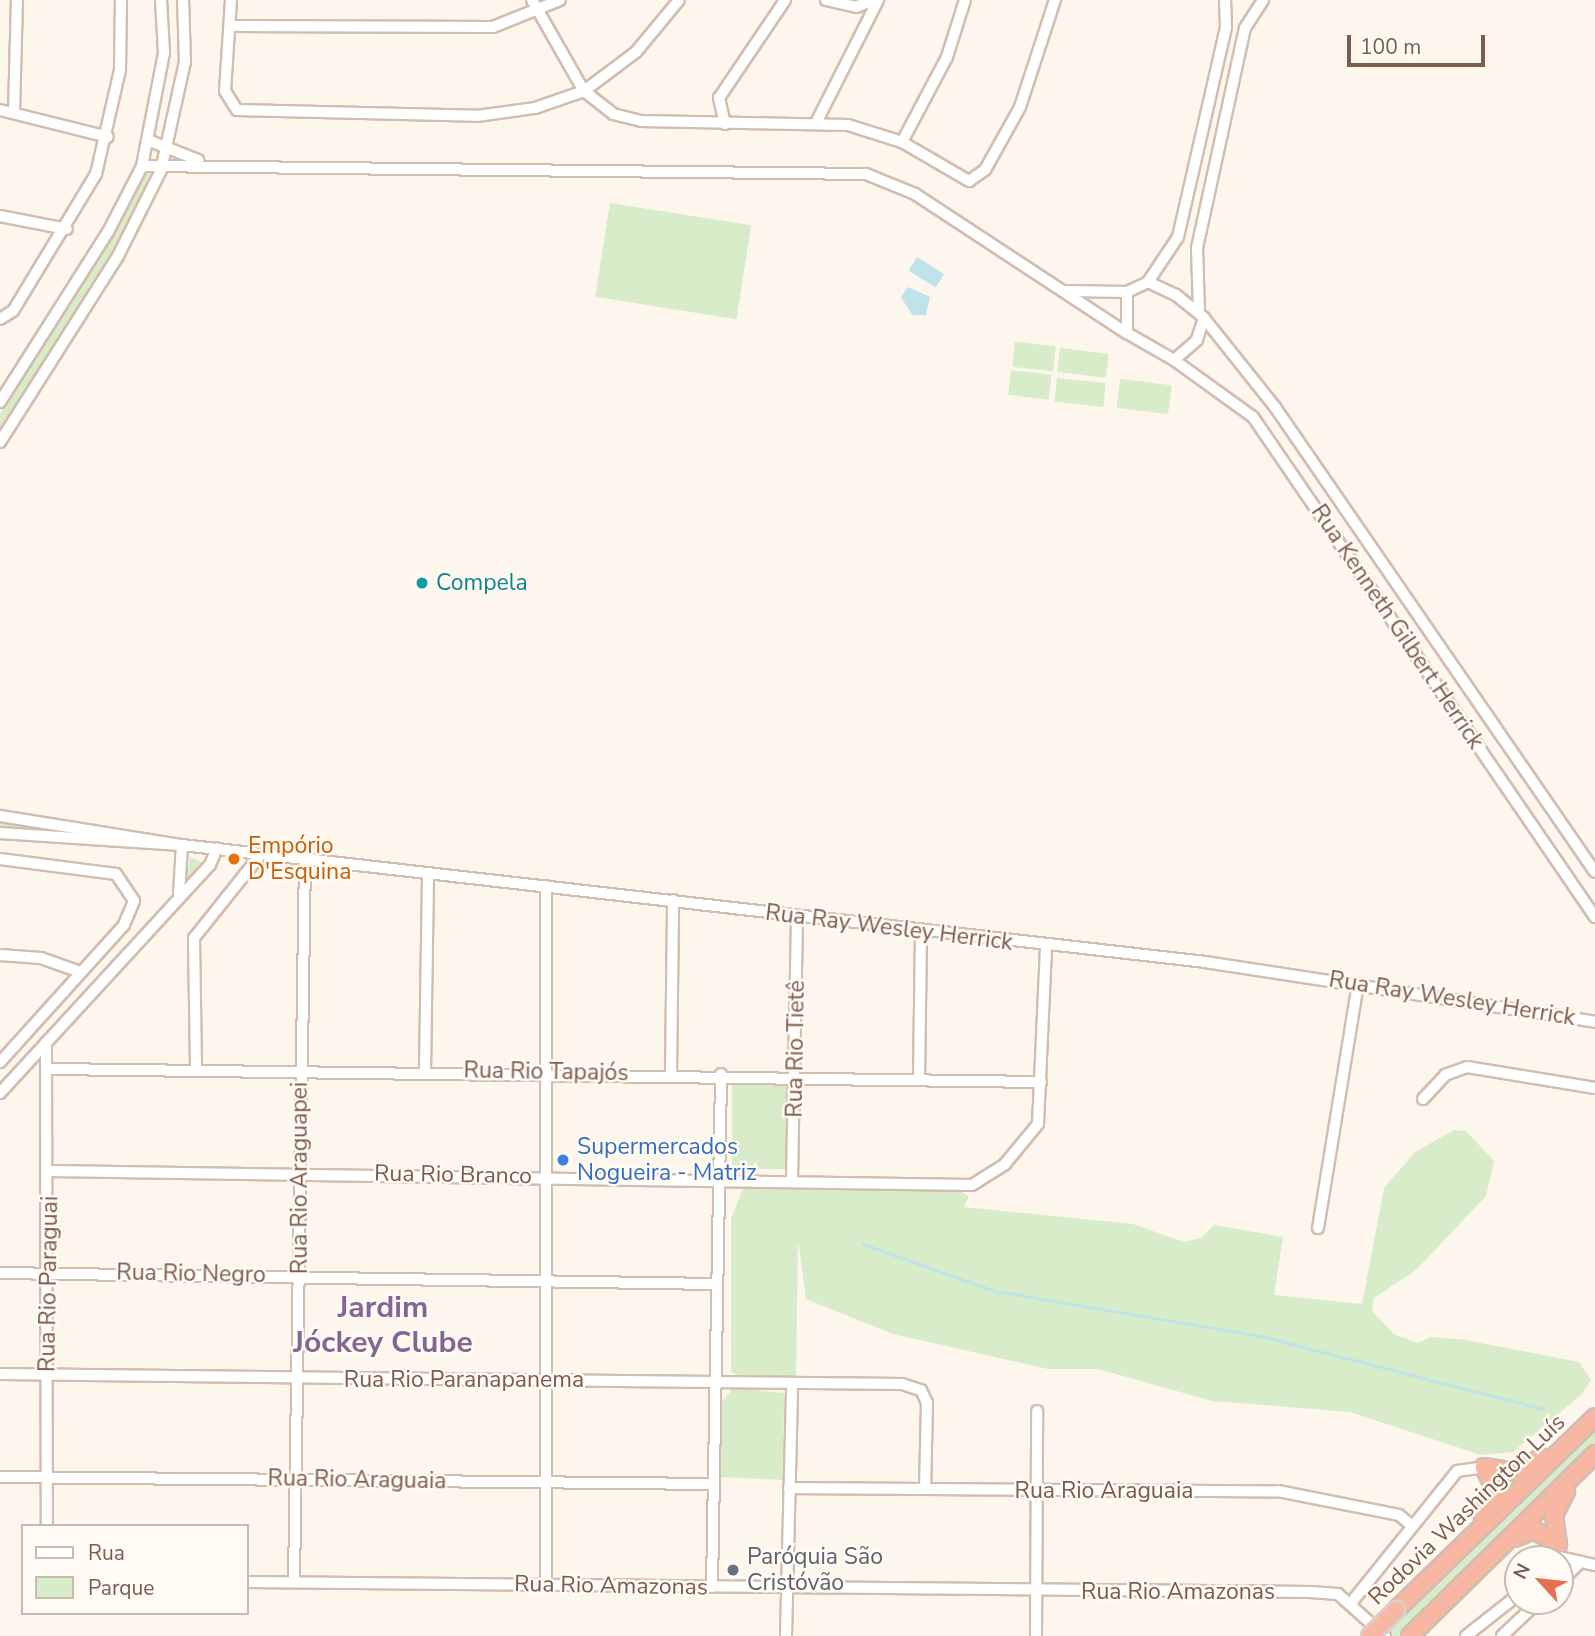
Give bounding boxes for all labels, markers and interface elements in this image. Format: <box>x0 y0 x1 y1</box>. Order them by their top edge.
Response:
scale bar <box>1350 21 1488 65</box>
text: 100 m <box>1360 33 1421 61</box>
street label: Rua Kenneth Gilbert Herrick <box>1305 499 1489 755</box>
place label: Compela <box>436 569 528 597</box>
marker: Compela <box>414 575 430 591</box>
place label: Empório D'Esquina <box>248 832 351 886</box>
marker: Empório D'Esquina <box>226 851 242 867</box>
street label: Rua Ray Wesley Herrick <box>764 899 1014 957</box>
street label: Rua Ray Wesley Herrick <box>1327 966 1577 1032</box>
street label: Rua Rio Tietê <box>781 980 811 1118</box>
street label: Rua Rio Tapajós <box>463 1057 629 1087</box>
street label: Rua Rio Araguapei <box>286 1082 314 1274</box>
place label: Supermercados Nogueira - Matriz <box>577 1133 757 1187</box>
marker: Supermercados Nogueira - Matriz <box>555 1152 571 1168</box>
street label: Rua Rio Branco <box>374 1160 532 1190</box>
street label: Rua Rio Paraguai <box>34 1196 64 1372</box>
street label: Rua Rio Negro <box>116 1259 266 1289</box>
district label: Jardim Jóckey Clube <box>293 1290 473 1360</box>
street label: Rua Rio Paranapanema <box>344 1366 584 1394</box>
street label: Rodovia Washington Luís <box>1363 1409 1571 1611</box>
street label: Rua Rio Araguaia <box>267 1465 447 1495</box>
street label: Rua Rio Araguaia <box>1015 1477 1193 1505</box>
legend <box>21 1524 248 1615</box>
text: Rua <box>88 1539 125 1567</box>
place label: Paróquia São Cristóvão <box>747 1543 883 1597</box>
north arrow <box>1504 1545 1574 1615</box>
text: N <box>1507 1559 1537 1584</box>
marker: Paróquia São Cristóvão <box>725 1562 741 1578</box>
street label: Rua Rio Amazonas <box>514 1571 708 1601</box>
text: Parque <box>88 1574 155 1602</box>
street label: Rua Rio Amazonas <box>1081 1578 1275 1606</box>

